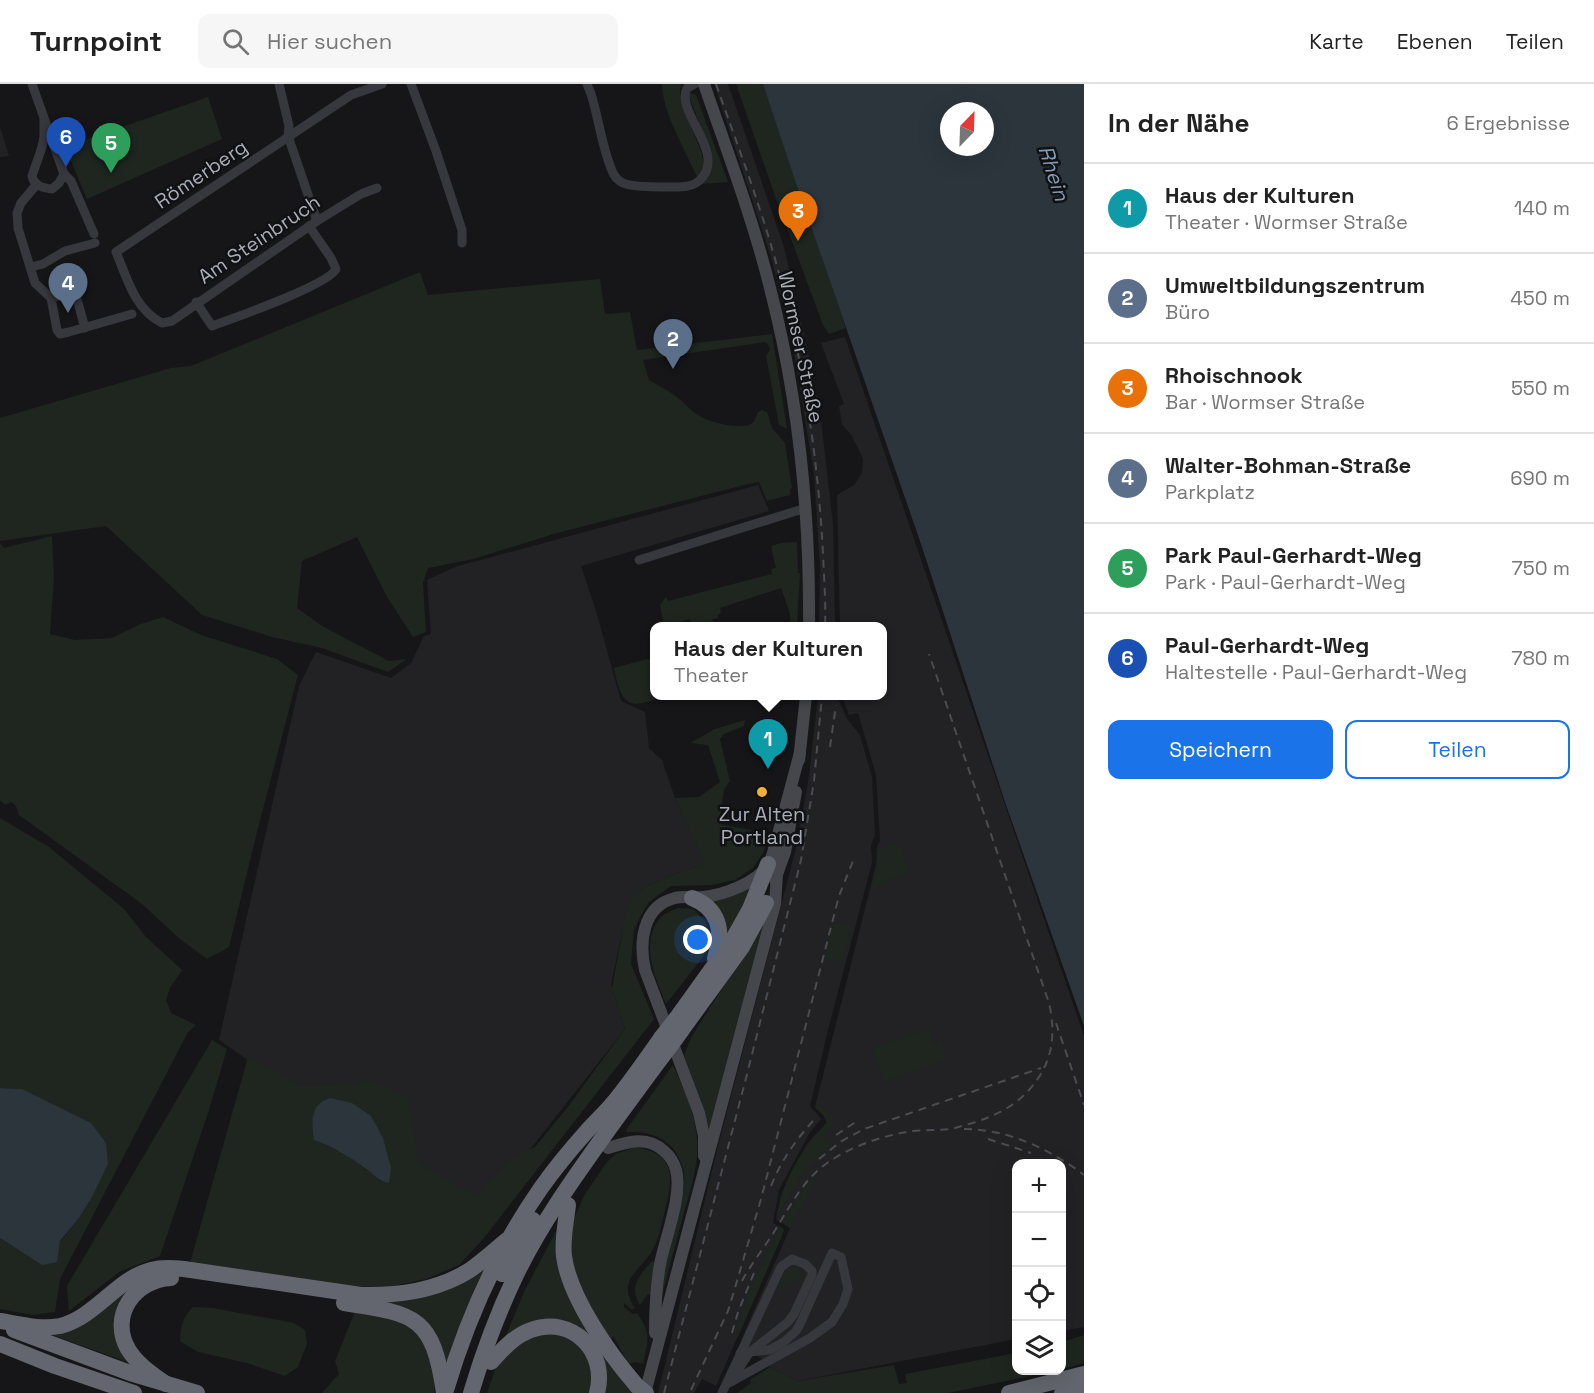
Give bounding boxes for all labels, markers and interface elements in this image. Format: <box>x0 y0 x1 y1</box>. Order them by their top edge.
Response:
search box <box>198 14 618 68</box>
text: Turnpoint <box>30 23 162 59</box>
icon: search <box>219 25 252 58</box>
text: Hier suchen <box>267 27 392 55</box>
text: Karte <box>1309 28 1364 55</box>
text: Ebenen <box>1397 28 1473 55</box>
text: Teilen <box>1506 28 1564 55</box>
north arrow <box>940 102 994 156</box>
text: In der Nähe <box>1108 106 1249 140</box>
text: 6 Ergebnisse <box>1447 110 1570 136</box>
pin: 6 <box>46 118 86 167</box>
pin: 5 <box>92 124 130 173</box>
street label: Römerberg <box>150 133 252 215</box>
water label: Rhein <box>1032 142 1076 205</box>
text: Haus der Kulturen <box>1165 181 1355 209</box>
street label: Am Steinbruch <box>193 189 325 289</box>
pin: 3 <box>778 192 818 241</box>
text: 1 <box>1123 195 1132 221</box>
text: 140 m <box>1514 195 1570 221</box>
text: Theater · Wormser Straße <box>1165 209 1408 235</box>
pin: 4 <box>48 264 88 313</box>
street label: Wormser Straße <box>772 269 830 425</box>
text: Umweltbildungszentrum <box>1165 271 1425 299</box>
text: 2 <box>1122 285 1133 311</box>
text: 450 m <box>1510 285 1570 311</box>
text: Büro <box>1165 299 1210 325</box>
pin: 2 <box>654 320 692 369</box>
text: Rhoischnook <box>1165 361 1303 389</box>
text: 3 <box>1121 375 1134 401</box>
text: 550 m <box>1511 375 1570 401</box>
text: Bar · Wormser Straße <box>1165 389 1365 415</box>
text: Walter-Bohman-Straße <box>1165 451 1411 479</box>
text: 4 <box>1121 465 1134 491</box>
text: 690 m <box>1510 465 1570 491</box>
text: Parkplatz <box>1165 479 1255 505</box>
text: Park Paul-Gerhardt-Weg <box>1165 541 1422 569</box>
text: 5 <box>1122 555 1134 581</box>
text: 750 m <box>1512 555 1570 581</box>
text: Park · Paul-Gerhardt-Weg <box>1165 569 1406 595</box>
popup <box>650 622 887 700</box>
text: Paul-Gerhardt-Weg <box>1165 631 1369 659</box>
text: Haus der Kulturen <box>674 634 863 662</box>
text: 6 <box>1121 645 1134 671</box>
text: 780 m <box>1511 645 1570 671</box>
text: Haltestelle · Paul-Gerhardt-Weg <box>1165 659 1467 685</box>
text: Theater <box>674 662 749 688</box>
pin: 1 <box>748 720 788 769</box>
button: Speichern <box>1108 720 1333 779</box>
button: Teilen <box>1345 720 1570 779</box>
marker: Zur Alten Portland <box>755 785 769 799</box>
place label: Zur Alten Portland <box>719 801 805 850</box>
your location <box>683 925 712 954</box>
map controls <box>1012 1159 1066 1375</box>
button: + <box>1012 1159 1066 1213</box>
button: − <box>1012 1213 1066 1267</box>
button: locate <box>1012 1267 1066 1321</box>
button: layers <box>1012 1321 1066 1375</box>

